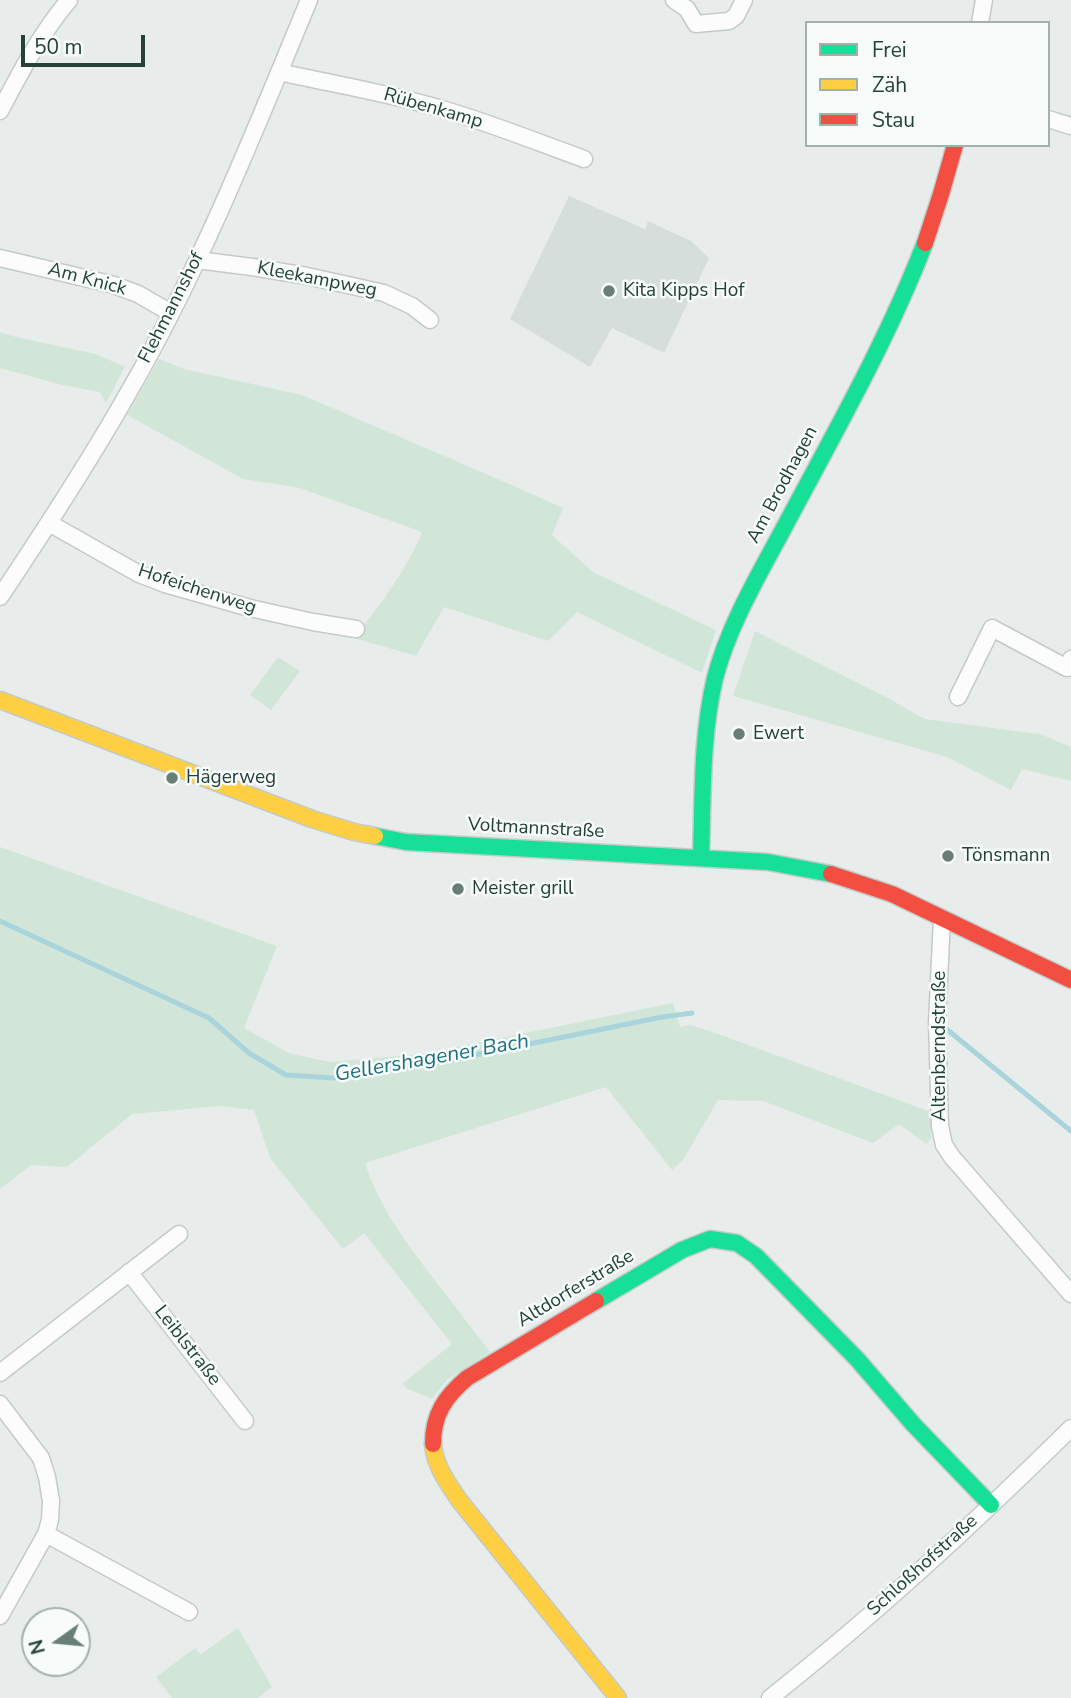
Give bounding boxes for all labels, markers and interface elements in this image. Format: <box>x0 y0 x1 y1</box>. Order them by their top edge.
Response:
scale bar <box>24 21 149 65</box>
legend <box>805 21 1050 147</box>
text: 50 m <box>34 33 83 61</box>
text: Frei <box>872 36 907 64</box>
text: Zäh <box>872 71 907 99</box>
street label: Rübenkamp <box>381 84 485 134</box>
text: Stau <box>872 106 915 134</box>
street label: Flehmannshof <box>134 249 210 367</box>
street label: Kleekampweg <box>255 257 379 303</box>
street label: Am Knick <box>45 259 129 301</box>
place label: Kita Kipps Hof <box>623 280 745 302</box>
marker: Kita Kipps Hof <box>601 283 617 299</box>
street label: Am Brodhagen <box>743 423 823 547</box>
street label: Hofeichenweg <box>135 560 259 620</box>
place label: Ewert <box>753 723 804 745</box>
marker: Ewert <box>731 726 747 742</box>
place label: Hägerweg <box>186 767 276 789</box>
marker: Hägerweg <box>164 770 180 786</box>
street label: Voltmannstraße <box>467 814 605 844</box>
place label: Tönsmann <box>962 845 1050 867</box>
marker: Tönsmann <box>940 848 956 864</box>
place label: Meister grill <box>472 878 574 900</box>
marker: Meister grill <box>450 881 466 897</box>
street label: Altenberndstraße <box>929 971 951 1121</box>
water label: Gellershagener Bach <box>333 1029 531 1089</box>
street label: Altdorferstraße <box>514 1245 638 1333</box>
street label: Leiblstraße <box>149 1301 225 1391</box>
street label: Schloßhofstraße <box>863 1510 983 1622</box>
north arrow <box>21 1607 91 1677</box>
text: N <box>23 1637 52 1657</box>

